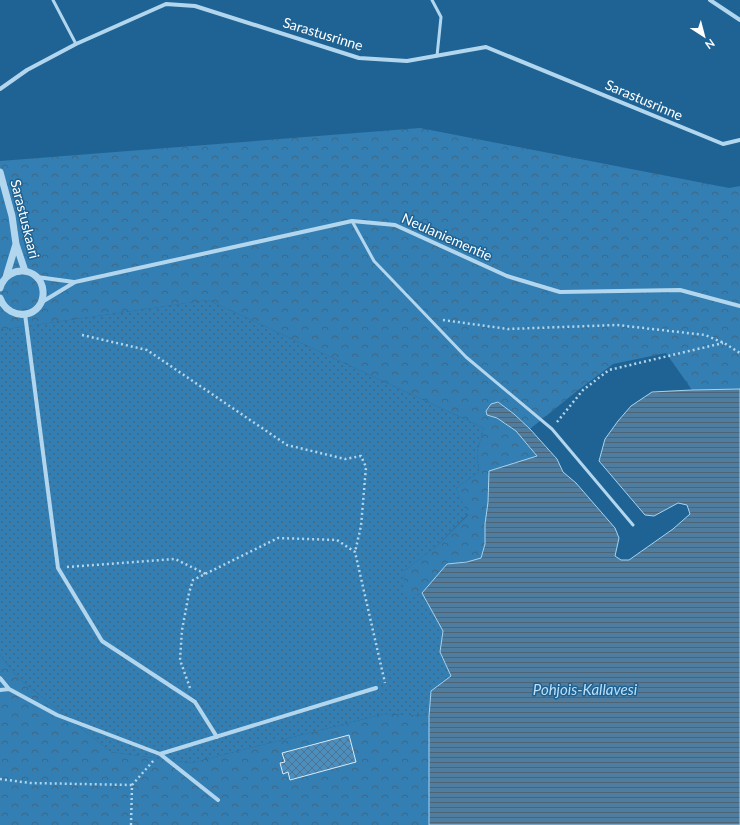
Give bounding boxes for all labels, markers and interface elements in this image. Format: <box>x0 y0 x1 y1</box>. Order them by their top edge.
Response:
street label: Sarastusrinne <box>281 13 365 54</box>
north arrow <box>684 16 724 56</box>
text: N <box>703 37 717 52</box>
street label: Sarastusrinne <box>603 76 686 124</box>
street label: Sarastuskaari <box>7 178 44 260</box>
street label: Neulaniementie <box>399 209 495 264</box>
water label: Pohjois-Kallavesi <box>533 680 638 698</box>

